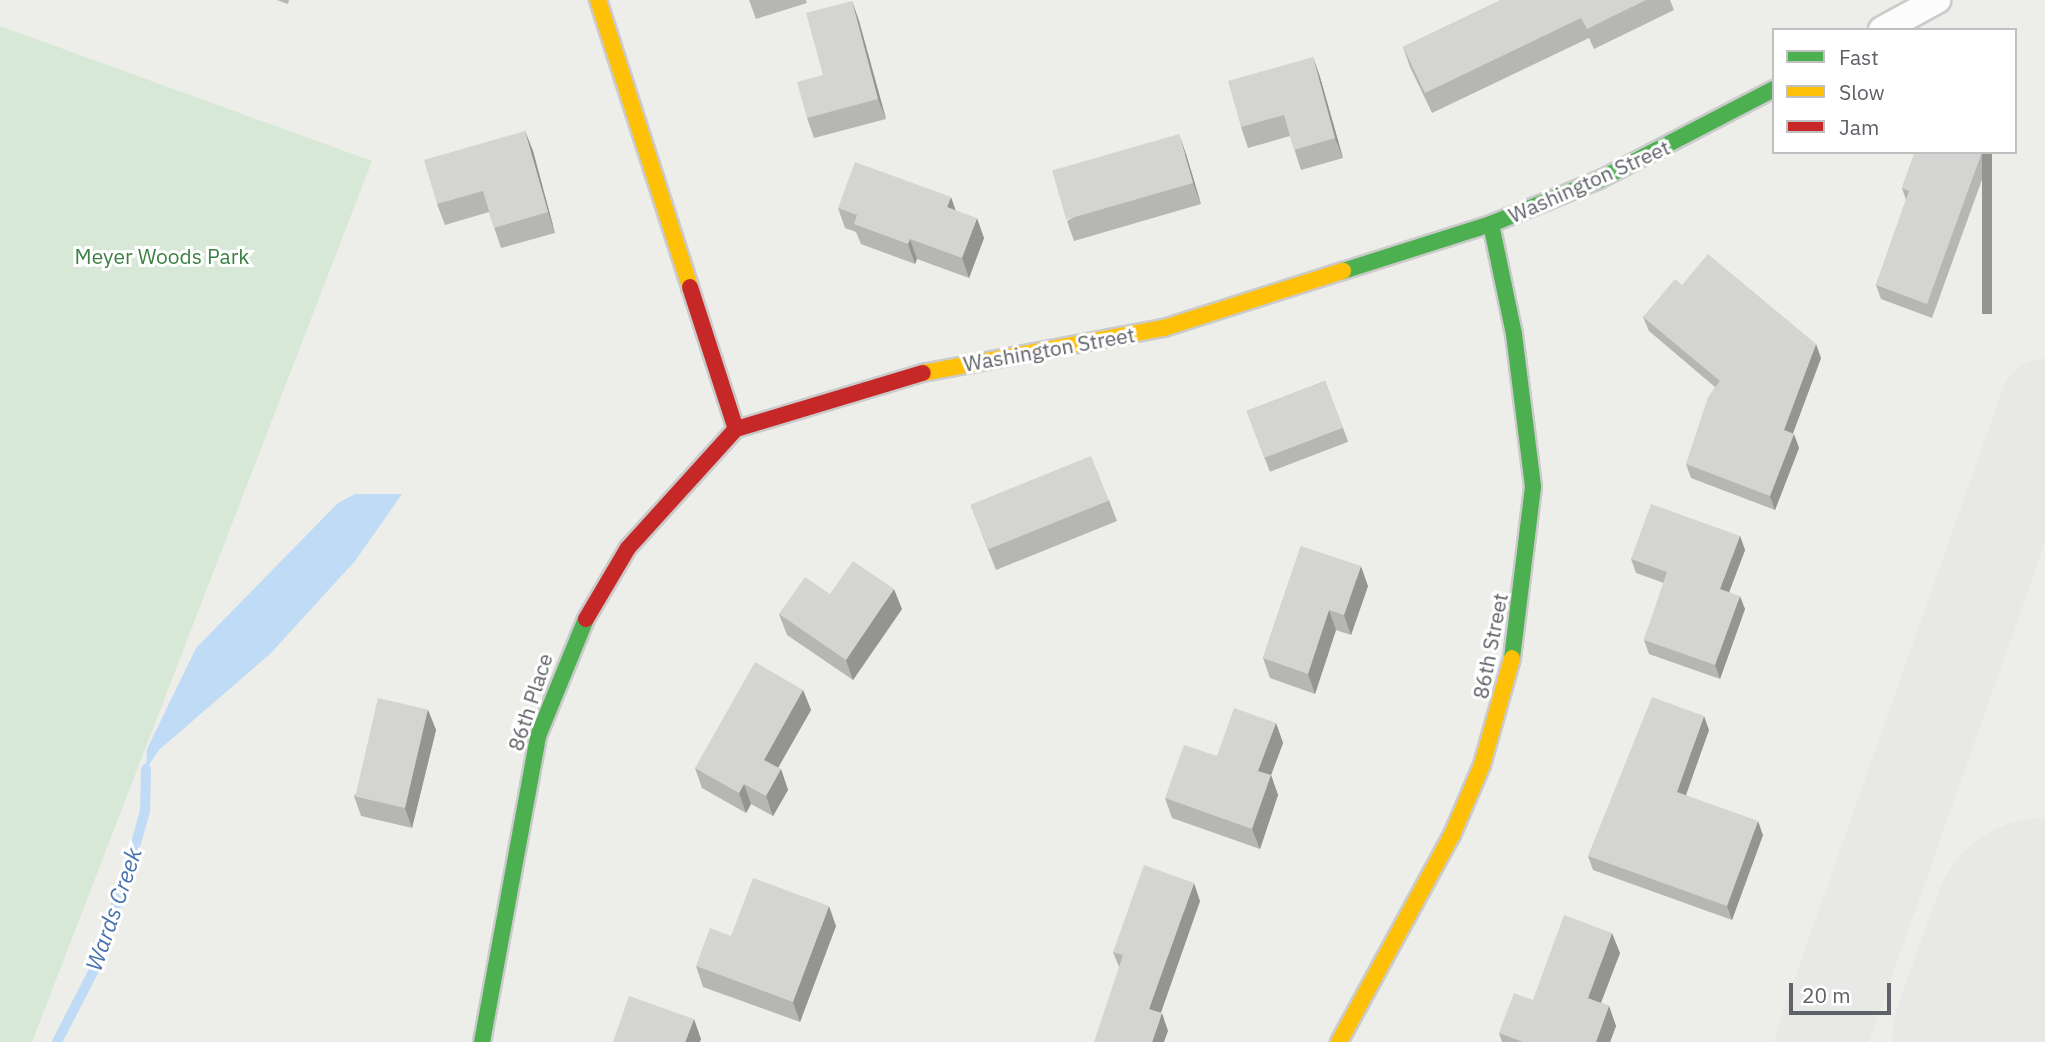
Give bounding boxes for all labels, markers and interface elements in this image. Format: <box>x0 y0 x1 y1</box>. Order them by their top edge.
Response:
legend <box>1772 28 2017 154</box>
text: Fast <box>1839 43 1879 71</box>
text: Slow <box>1839 78 1885 106</box>
text: Jam <box>1839 113 1879 141</box>
street label: Washington Street <box>1505 134 1673 228</box>
park label: Meyer Woods Park <box>75 243 249 269</box>
street label: Washington Street <box>961 322 1137 376</box>
street label: 86th Street <box>1467 591 1513 701</box>
street label: 86th Place <box>502 650 558 754</box>
water label: Wards Creek <box>79 844 147 974</box>
scale bar <box>1793 968 1895 1012</box>
text: 20 m <box>1802 981 1851 1009</box>

